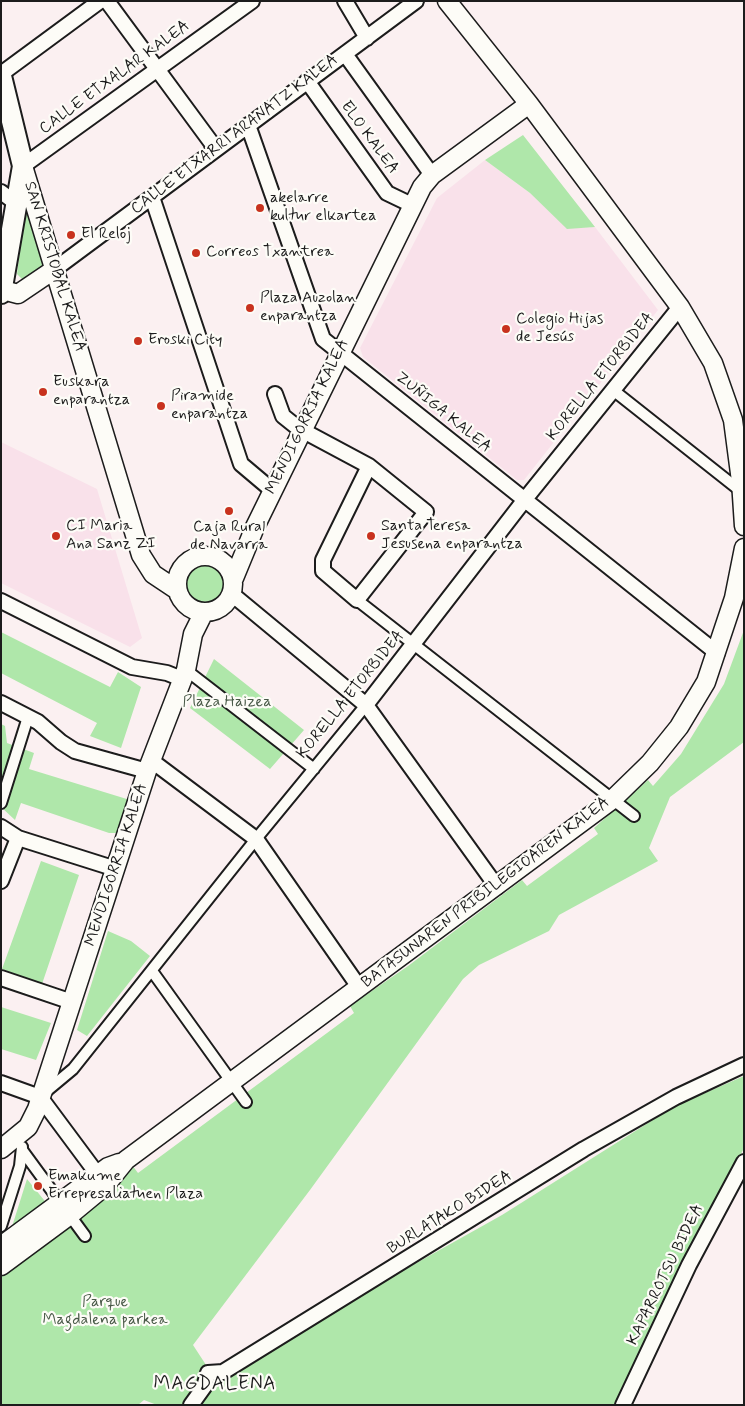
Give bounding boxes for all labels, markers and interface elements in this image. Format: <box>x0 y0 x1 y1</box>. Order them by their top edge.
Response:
street label: CALLE ETXALAR KALEA <box>36 17 194 139</box>
street label: CALLE ETXARRI ARANATZ KALEA <box>128 51 342 219</box>
street label: ELO KALEA <box>336 98 402 178</box>
street label: SAN KRISTOBAL KALEA <box>19 179 89 355</box>
place label: akelarre kultur elkartea <box>270 189 376 227</box>
marker: akelarre kultur elkartea <box>254 202 266 214</box>
place label: El Reloj <box>81 225 131 245</box>
marker: El Reloj <box>65 229 77 241</box>
place label: Correos Txantrea <box>206 243 334 263</box>
marker: Correos Txantrea <box>190 247 202 259</box>
place label: Plaza Auzolan enparantza <box>260 289 357 327</box>
marker: Plaza Auzolan enparantza <box>244 302 256 314</box>
street label: KORELLA ETORBIDEA <box>543 309 659 445</box>
place label: Colegio Hijas de Jesús <box>516 310 603 348</box>
marker: Colegio Hijas de Jesús <box>500 323 512 335</box>
place label: Eroski City <box>148 331 222 351</box>
marker: Eroski City <box>132 335 144 347</box>
street label: MENDIGORRIA KALEA <box>262 336 354 498</box>
street label: ZUÑIGA KALEA <box>391 368 495 458</box>
place label: Euskara enparantza <box>53 373 130 411</box>
marker: Euskara enparantza <box>37 386 49 398</box>
place label: Piramide enparantza <box>171 387 248 425</box>
marker: Piramide enparantza <box>155 400 167 412</box>
marker: Caja Rural de Navarra <box>223 505 235 517</box>
place label: CI Maria Ana Sanz ZI <box>66 517 156 555</box>
place label: Santa Teresa Jesusena enparantza <box>381 517 523 555</box>
place label: Caja Rural de Navarra <box>190 518 268 556</box>
marker: CI Maria Ana Sanz ZI <box>50 530 62 542</box>
marker: Santa Teresa Jesusena enparantza <box>365 530 377 542</box>
street label: KORELLA ETORBIDEA <box>293 627 409 763</box>
park label: Plaza Haizea <box>183 693 271 713</box>
street label: MENDIGORRIA KALEA <box>82 781 152 949</box>
street label: BATASUNAREN PRIBILEGIOAREN KALEA <box>358 793 614 993</box>
place label: Emakume Errepresaliatuen Plaza <box>48 1167 203 1205</box>
street label: BURLATAKO BIDEA <box>384 1167 516 1259</box>
marker: Emakume Errepresaliatuen Plaza <box>32 1180 44 1192</box>
street label: KAPARROTSU BIDEA <box>623 1201 709 1349</box>
park label: Parque Magdalena parkea <box>42 1293 168 1331</box>
district label: MAGDALENA <box>152 1374 278 1396</box>

